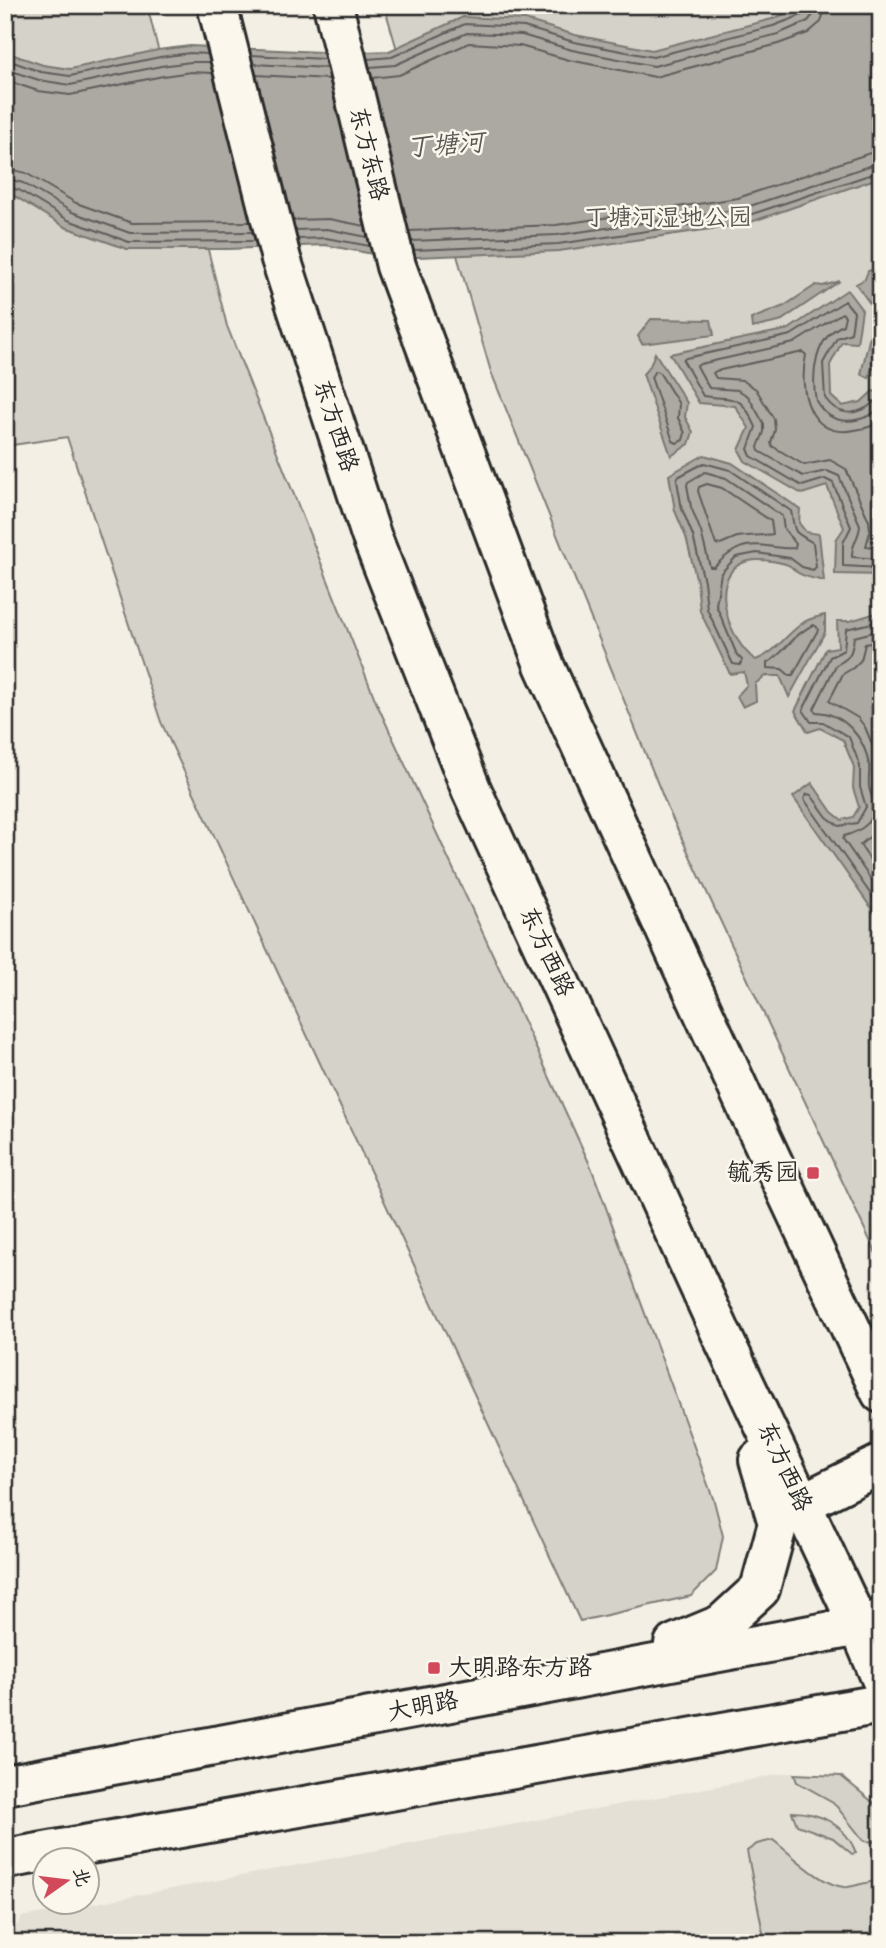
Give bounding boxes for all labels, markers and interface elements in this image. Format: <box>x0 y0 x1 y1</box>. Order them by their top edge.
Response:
street label: 东方东路 <box>341 104 395 204</box>
water label: 丁塘河 <box>405 126 489 166</box>
park label: 丁塘河湿地公园 <box>584 203 752 234</box>
street label: 东方西路 <box>305 376 365 476</box>
street label: 东方西路 <box>512 902 580 1002</box>
place label: 毓秀园 <box>727 1158 799 1189</box>
marker: 毓秀园 <box>805 1165 821 1181</box>
street label: 东方西路 <box>750 1417 818 1517</box>
place label: 大明路东方路 <box>448 1653 592 1684</box>
marker: 大明路东方路 <box>426 1660 442 1676</box>
street label: 大明路 <box>385 1685 461 1729</box>
north arrow <box>32 1846 102 1916</box>
text: 北 <box>67 1865 95 1889</box>

